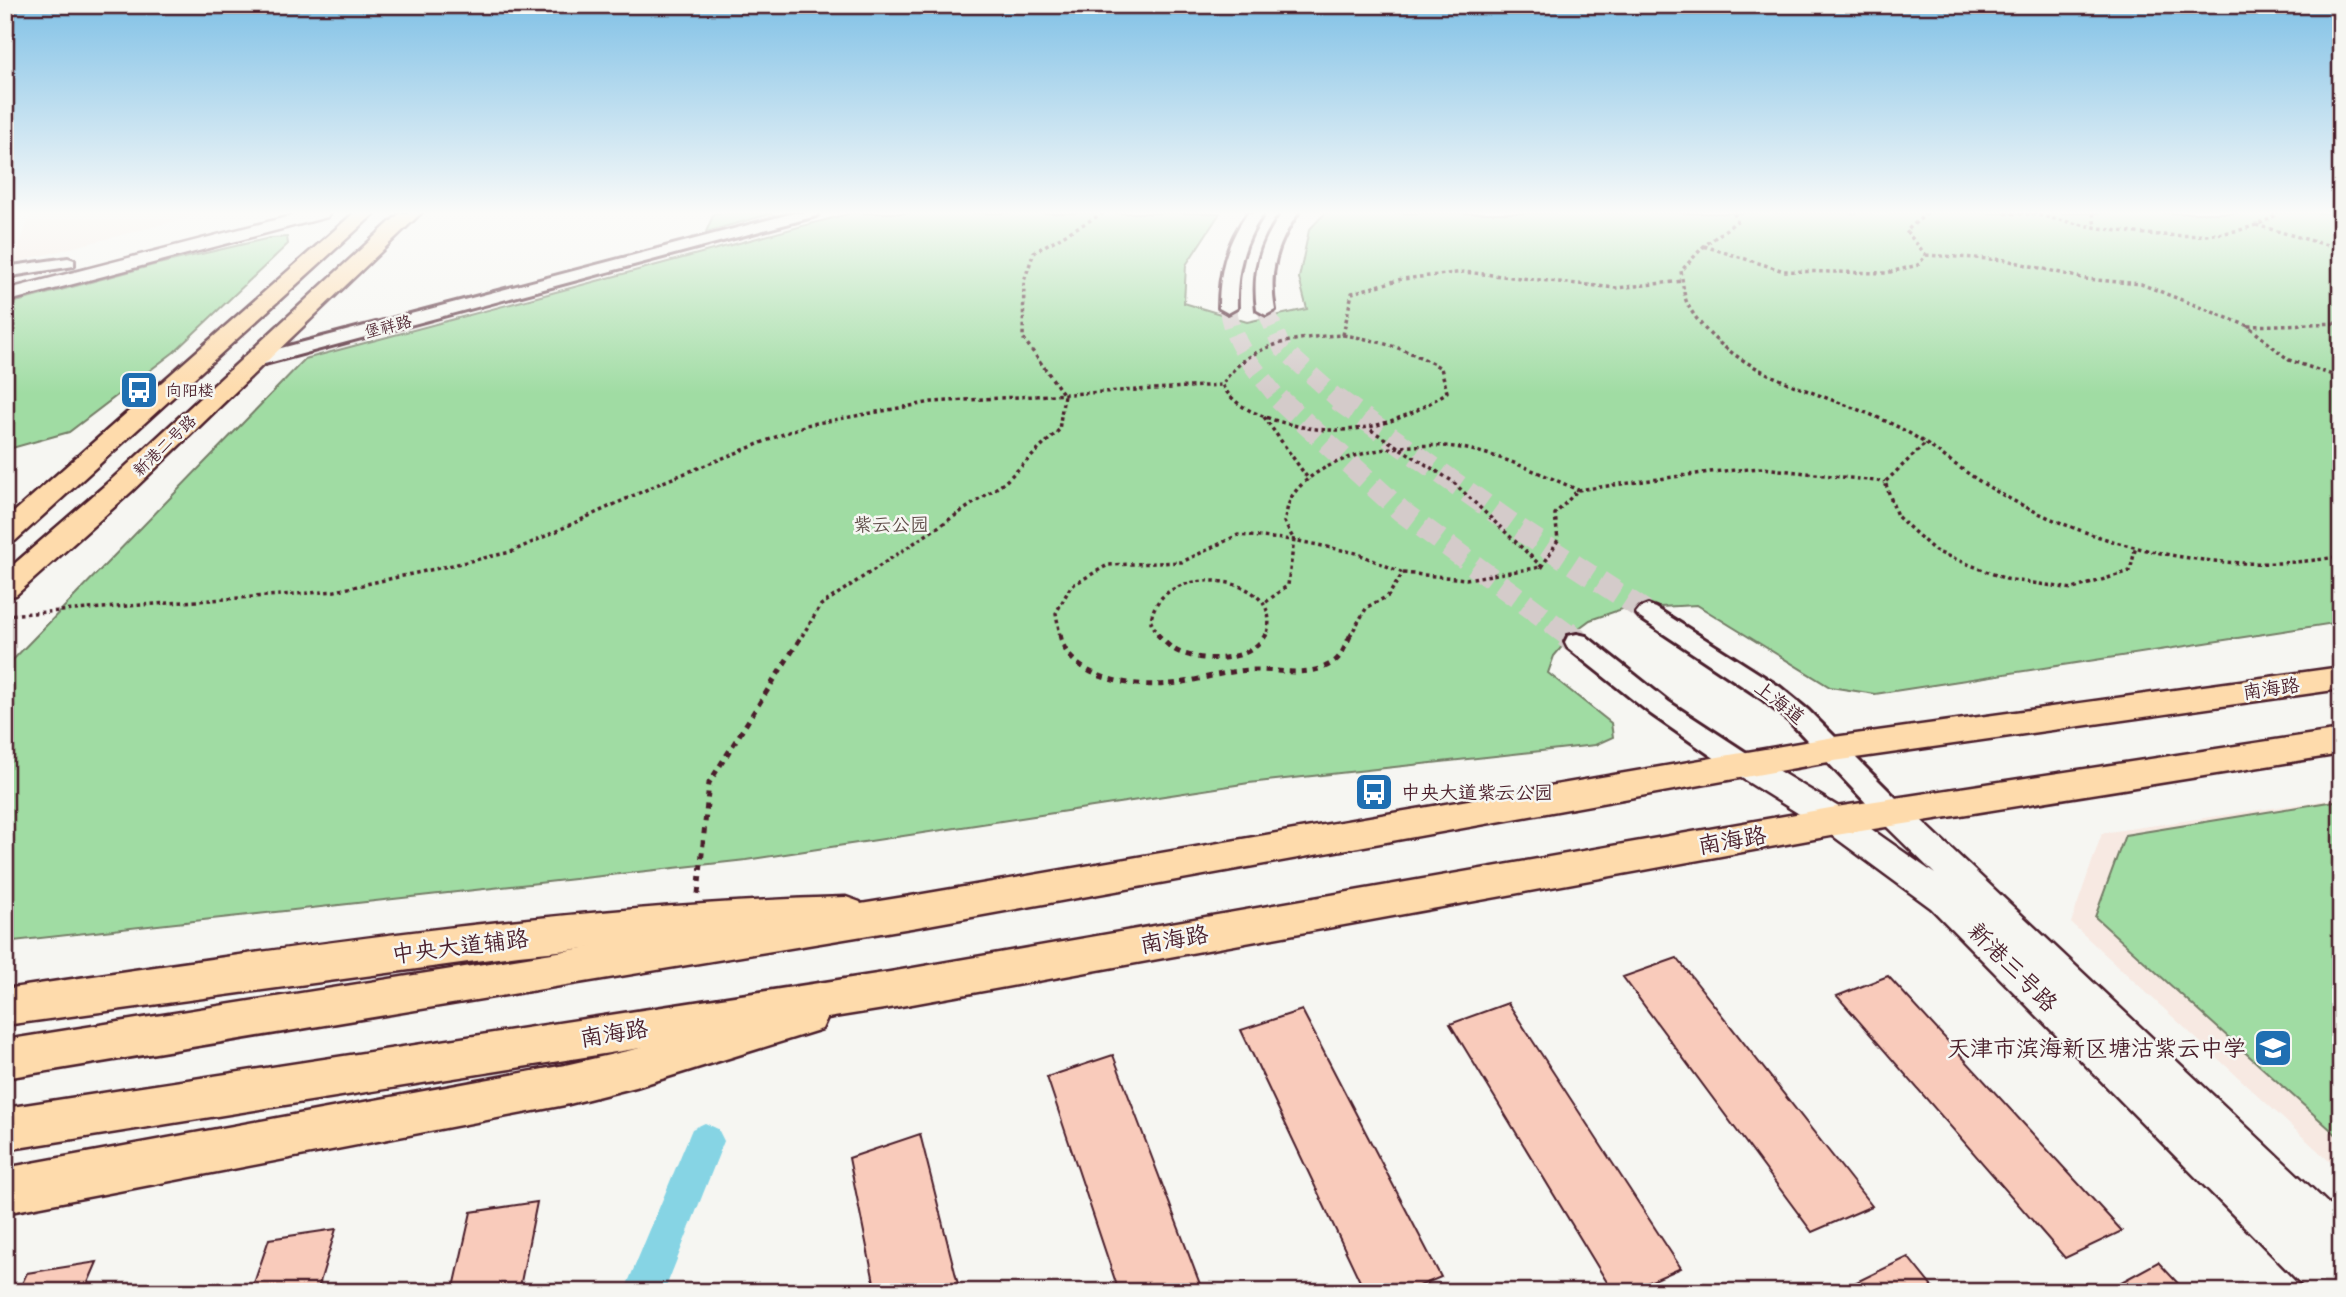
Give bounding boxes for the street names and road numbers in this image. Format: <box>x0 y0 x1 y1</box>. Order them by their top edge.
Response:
street label: 堡祥路 <box>361 307 414 343</box>
street label: 新港二号路 <box>126 408 200 481</box>
street label: 南海路 <box>2241 669 2301 705</box>
street label: 上海道 <box>1750 673 1812 730</box>
street label: 南海路 <box>1695 815 1769 862</box>
street label: 新港三号路 <box>1961 913 2067 1019</box>
street label: 南海路 <box>1137 914 1211 961</box>
street label: 中央大道辅路 <box>389 919 530 970</box>
street label: 南海路 <box>577 1009 651 1054</box>

